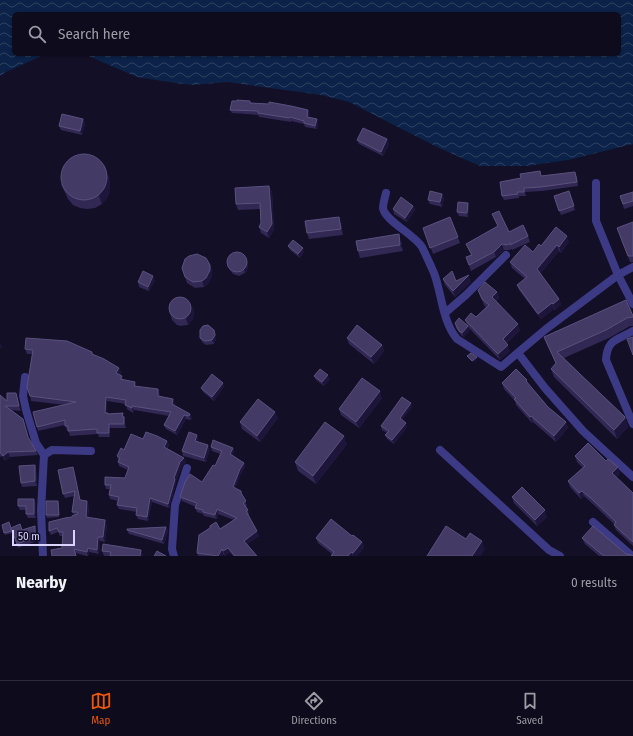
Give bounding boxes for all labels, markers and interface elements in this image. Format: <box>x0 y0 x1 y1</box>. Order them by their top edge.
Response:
search box <box>12 12 621 56</box>
icon: search <box>26 23 48 45</box>
text: Search here <box>58 25 130 43</box>
scale bar <box>12 528 75 547</box>
text: 50 m <box>18 530 40 543</box>
text: Nearby <box>16 572 67 593</box>
text: 0 results <box>571 575 617 590</box>
tab: Map <box>90 690 112 727</box>
tab: Directions <box>291 690 337 727</box>
tab: Saved <box>516 690 543 727</box>

